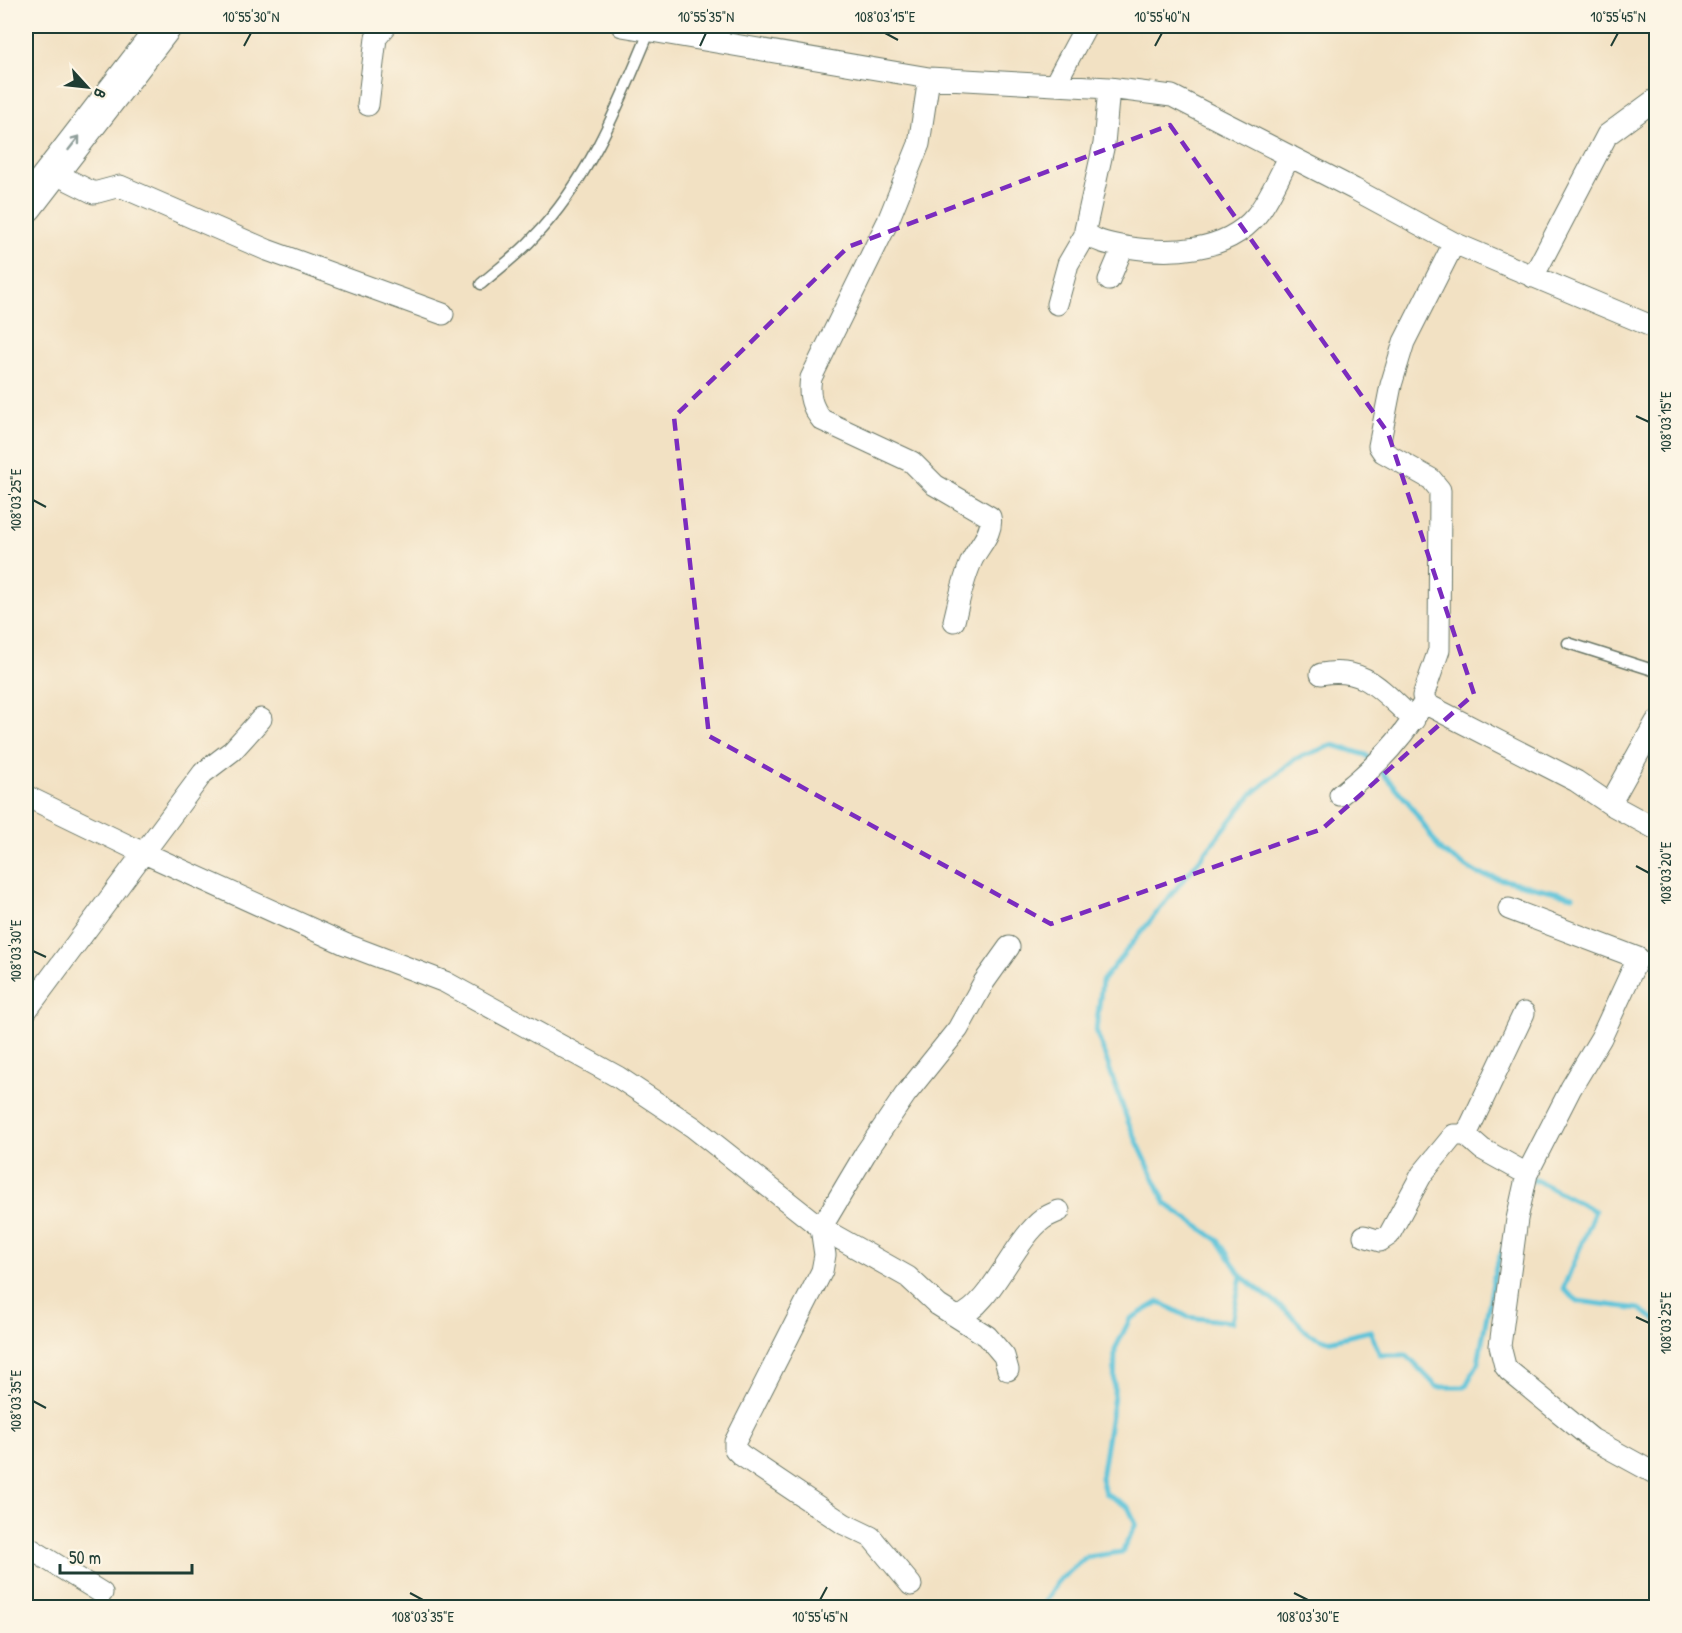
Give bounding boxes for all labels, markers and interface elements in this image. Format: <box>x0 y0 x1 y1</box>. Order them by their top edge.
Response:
text: 10°55'30"N <box>223 6 279 27</box>
text: 10°55'35"N <box>678 6 734 27</box>
text: 108°03'15"E <box>854 6 916 27</box>
text: 10°55'40"N <box>1134 6 1190 27</box>
text: 10°55'45"N <box>1590 6 1646 27</box>
north arrow <box>57 57 117 117</box>
text: B <box>89 85 112 102</box>
one-way arrow <box>68 135 81 151</box>
text: 108°03'15"E <box>1655 391 1676 453</box>
text: 108°03'25"E <box>5 468 26 531</box>
text: 108°03'20"E <box>1655 841 1676 904</box>
text: 108°03'30"E <box>5 919 26 982</box>
text: 108°03'25"E <box>1655 1291 1676 1354</box>
text: 108°03'35"E <box>5 1369 26 1432</box>
scale bar <box>60 1537 192 1575</box>
text: 50 m <box>69 1545 101 1570</box>
text: 108°03'35"E <box>392 1606 455 1627</box>
text: 10°55'45"N <box>792 1606 848 1627</box>
text: 108°03'30"E <box>1277 1606 1340 1627</box>

